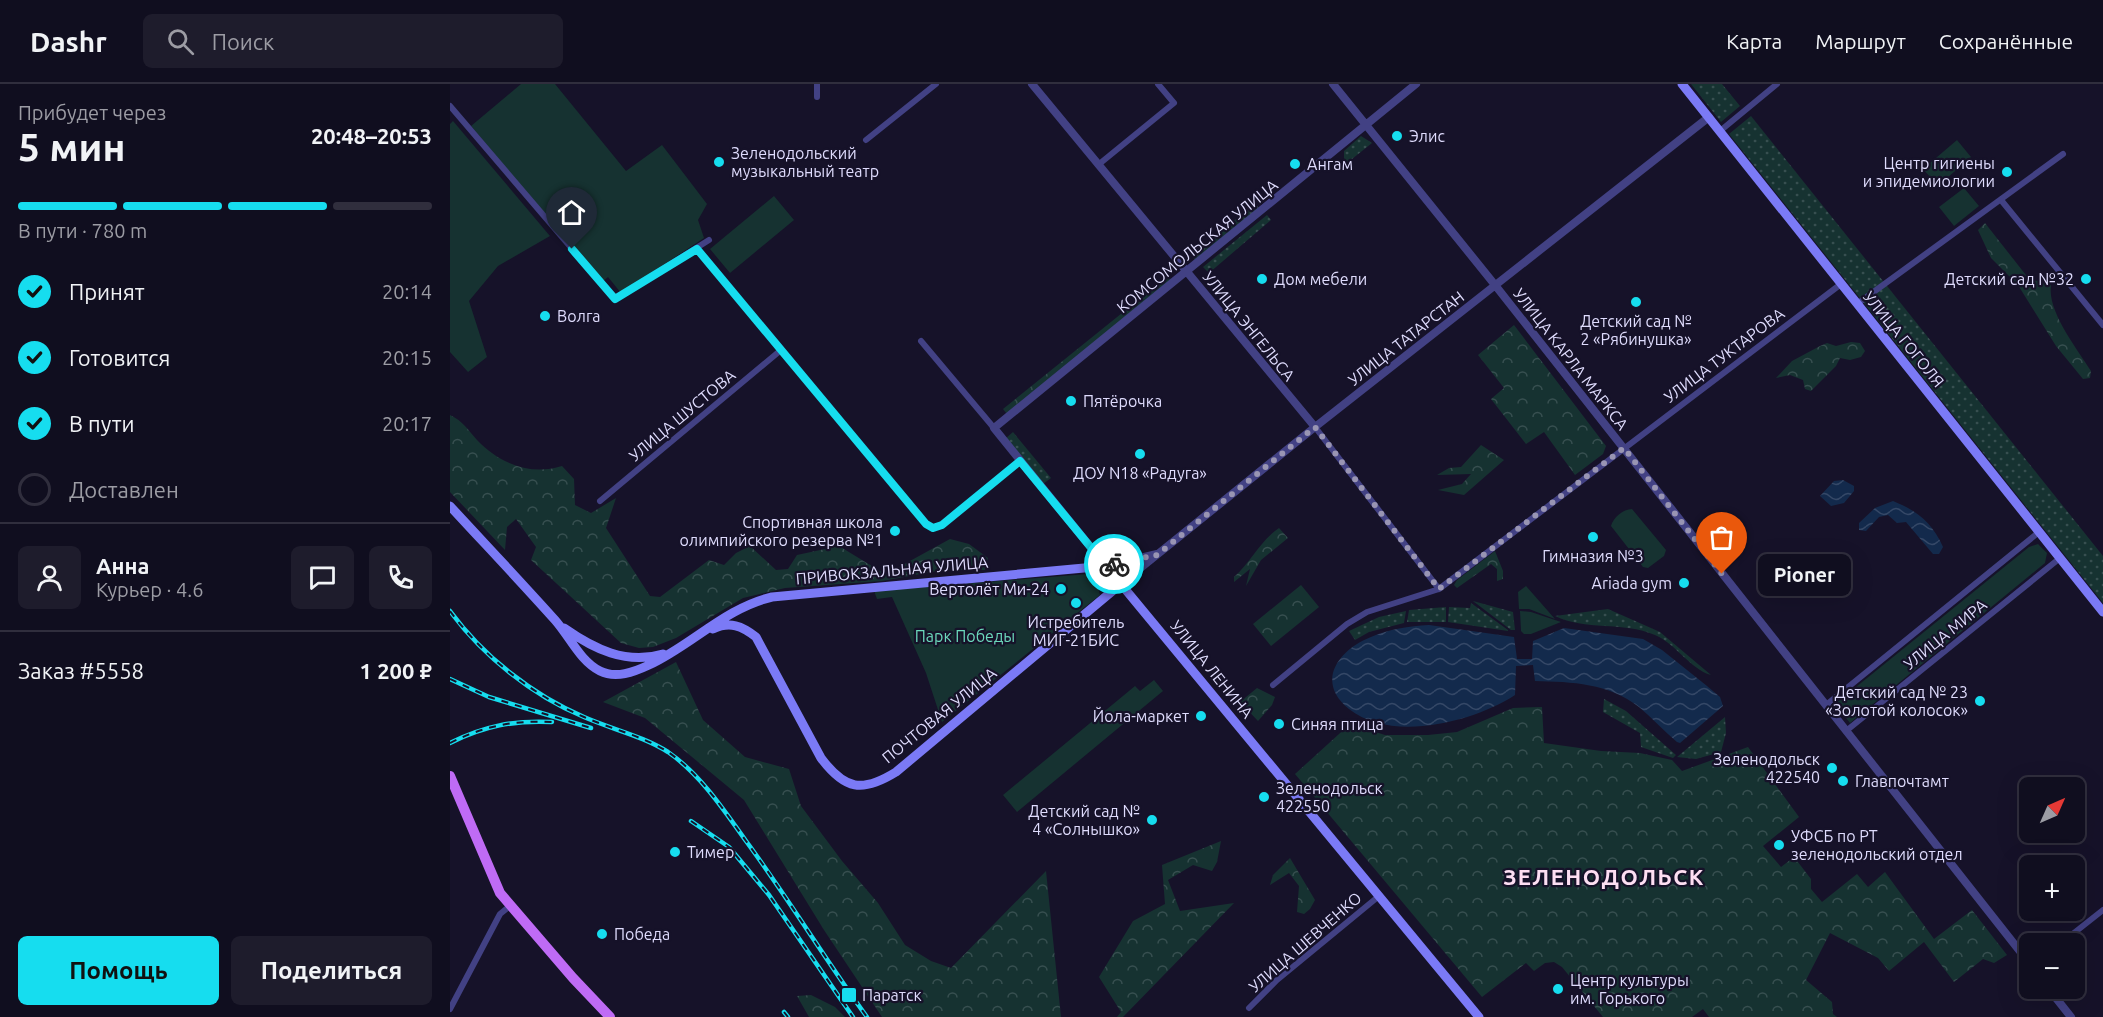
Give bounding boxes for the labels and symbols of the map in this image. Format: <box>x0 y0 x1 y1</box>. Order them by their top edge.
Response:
place label: Элис <box>1409 127 1445 145</box>
marker: Элис <box>1390 129 1404 143</box>
place label: Зеленодольский музыкальный театр <box>731 144 879 180</box>
place label: Центр гигиены и эпидемиологии <box>1863 154 1995 190</box>
marker: Зеленодольский музыкальный театр <box>712 155 726 169</box>
place label: Ангам <box>1307 155 1353 173</box>
marker: Ангам <box>1288 157 1302 171</box>
marker: Центр гигиены и эпидемиологии <box>2000 165 2014 179</box>
street label: КОМСОМОЛЬСКАЯ УЛИЦА <box>1113 175 1281 316</box>
pin <box>546 187 597 249</box>
street label: УЛИЦА ЭНГЕЛЬСА <box>1199 268 1299 385</box>
place label: Дом мебели <box>1274 270 1367 288</box>
place label: Детский сад №32 <box>1944 270 2074 288</box>
marker: Дом мебели <box>1255 272 1269 286</box>
marker: Детский сад №32 <box>2079 272 2093 286</box>
street label: УЛИЦА КАРЛА МАРКСА <box>1510 285 1632 434</box>
street label: УЛИЦА ТАТАРСТАН <box>1345 287 1467 389</box>
street label: УЛИЦА ГОГОЛЯ <box>1860 288 1948 390</box>
marker: Детский сад № 2 «Рябинушка» <box>1629 295 1643 309</box>
street label: УЛИЦА ТУКТАРОВА <box>1660 304 1788 406</box>
place label: Волга <box>557 307 601 325</box>
marker: Волга <box>538 309 552 323</box>
place label: Детский сад № 2 «Рябинушка» <box>1580 312 1692 348</box>
street label: УЛИЦА ШУСТОВА <box>625 365 739 464</box>
place label: Пятёрочка <box>1083 392 1162 410</box>
marker: Пятёрочка <box>1064 394 1078 408</box>
marker: ДОУ N18 «Радуга» <box>1133 447 1147 461</box>
place label: ДОУ N18 «Радуга» <box>1073 464 1207 482</box>
pin <box>1696 512 1747 574</box>
place label: Спортивная школа олимпийского резерва №1 <box>679 513 883 549</box>
marker: Спортивная школа олимпийского резерва №1 <box>888 524 902 538</box>
marker: Гимназия №3 <box>1586 530 1600 544</box>
courier <box>1084 534 1144 594</box>
place label: Гимназия №3 <box>1542 547 1644 565</box>
street label: ПРИВОКЗАЛЬНАЯ УЛИЦА <box>795 553 990 587</box>
callout: Pioner <box>1758 553 1851 595</box>
place label: Ariada gym <box>1591 574 1672 592</box>
marker: Ariada gym <box>1677 576 1691 590</box>
place label: Вертолёт Ми-24 <box>929 580 1049 598</box>
marker: Вертолёт Ми-24 <box>1054 582 1068 596</box>
street label: УЛИЦА МИРА <box>1900 595 1990 673</box>
marker: Истребитель МИГ-21БИС <box>1069 596 1083 610</box>
place label: Истребитель МИГ-21БИС <box>1028 613 1124 649</box>
street label: УЛИЦА ЛЕНИНА <box>1167 616 1257 722</box>
park label: Парк Победы <box>915 627 1015 645</box>
street label: ПОЧТОВАЯ УЛИЦА <box>878 663 1000 767</box>
place label: Детский сад № 23 «Золотой колосок» <box>1825 683 1968 719</box>
marker: Детский сад № 23 «Золотой колосок» <box>1973 694 1987 708</box>
place label: Йола-маркет <box>1093 706 1189 725</box>
marker: Йола-маркет <box>1194 709 1208 723</box>
place label: Синяя птица <box>1291 715 1384 733</box>
marker: Синяя птица <box>1272 717 1286 731</box>
place label: Зеленодольск 422540 <box>1713 750 1820 786</box>
marker: Зеленодольск 422540 <box>1825 761 1839 775</box>
place label: Главпочтамт <box>1855 772 1949 790</box>
marker: Главпочтамт <box>1836 774 1850 788</box>
north arrow <box>2019 777 2085 843</box>
place label: Зеленодольск 422550 <box>1276 779 1383 815</box>
marker: Зеленодольск 422550 <box>1257 790 1271 804</box>
place label: Детский сад № 4 «Солнышко» <box>1028 802 1140 838</box>
marker: Детский сад № 4 «Солнышко» <box>1145 813 1159 827</box>
place label: УФСБ по РТ зеленодольский отдел <box>1791 827 1963 863</box>
marker: УФСБ по РТ зеленодольский отдел <box>1772 838 1786 852</box>
place label: Тимер <box>687 843 734 861</box>
marker: Тимер <box>668 845 682 859</box>
district label: ЗЕЛЕНОДОЛЬСК <box>1503 864 1705 889</box>
street label: УЛИЦА ШЕВЧЕНКО <box>1245 888 1365 996</box>
place label: Победа <box>614 925 670 943</box>
marker: Победа <box>595 927 609 941</box>
place label: Центр культуры им. Горького <box>1570 971 1689 1007</box>
marker: Центр культуры им. Горького <box>1551 982 1565 996</box>
marker: Паратск <box>840 986 858 1004</box>
place label: Паратск <box>862 986 922 1004</box>

